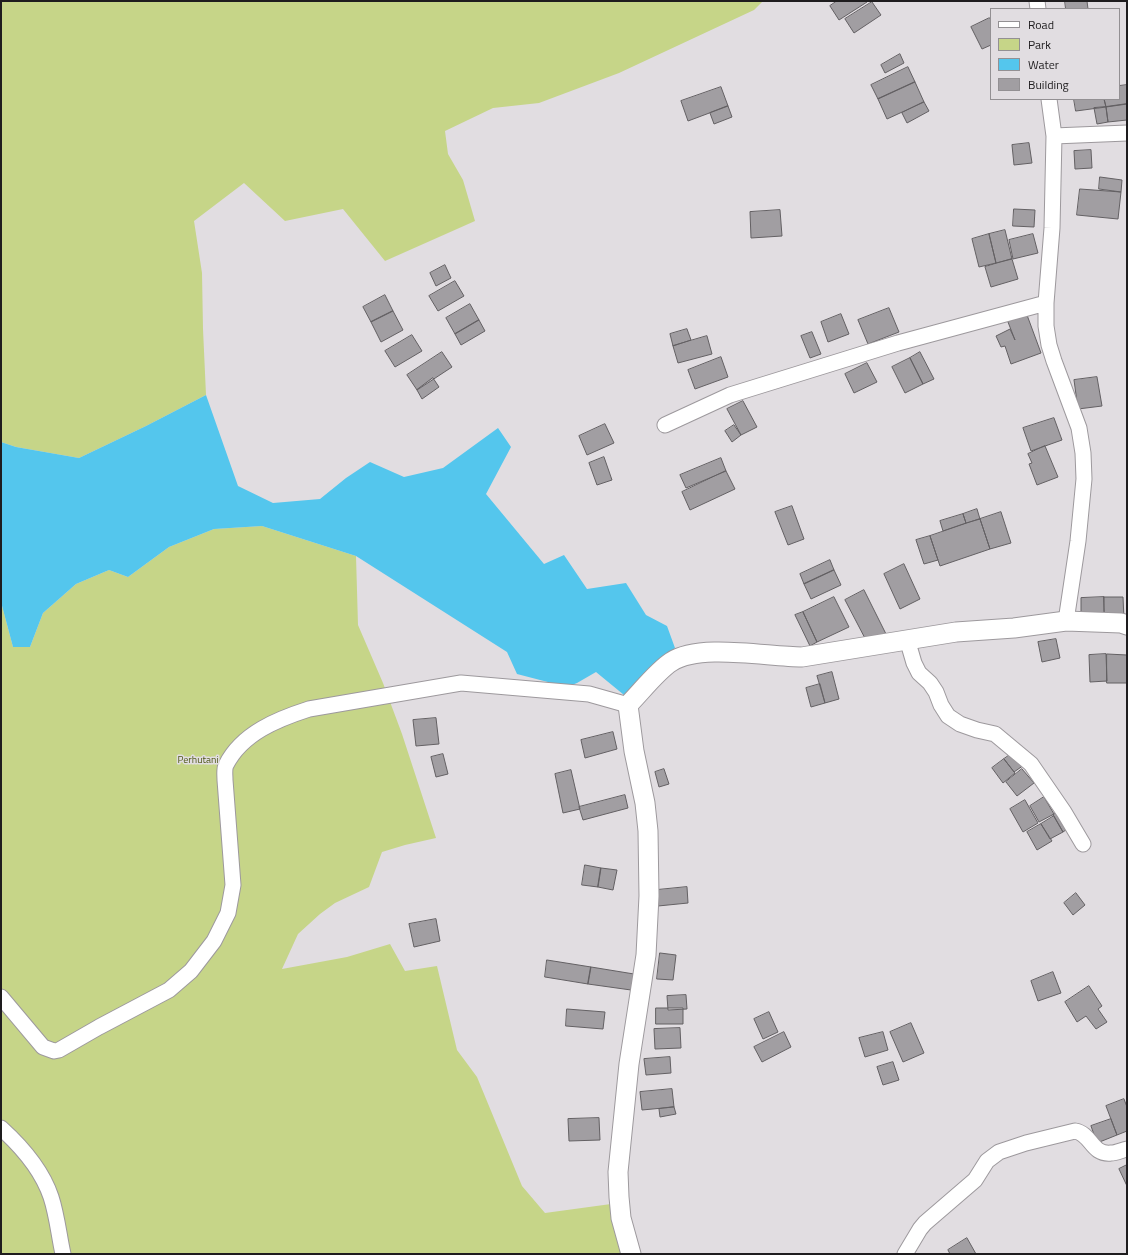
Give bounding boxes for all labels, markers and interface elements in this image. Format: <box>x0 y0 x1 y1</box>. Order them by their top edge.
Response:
legend <box>990 8 1120 100</box>
text: Road <box>1028 15 1054 34</box>
text: Park <box>1028 35 1051 54</box>
text: Water <box>1028 55 1059 74</box>
text: Building <box>1028 75 1069 94</box>
park label: Perhutani <box>177 755 219 767</box>

